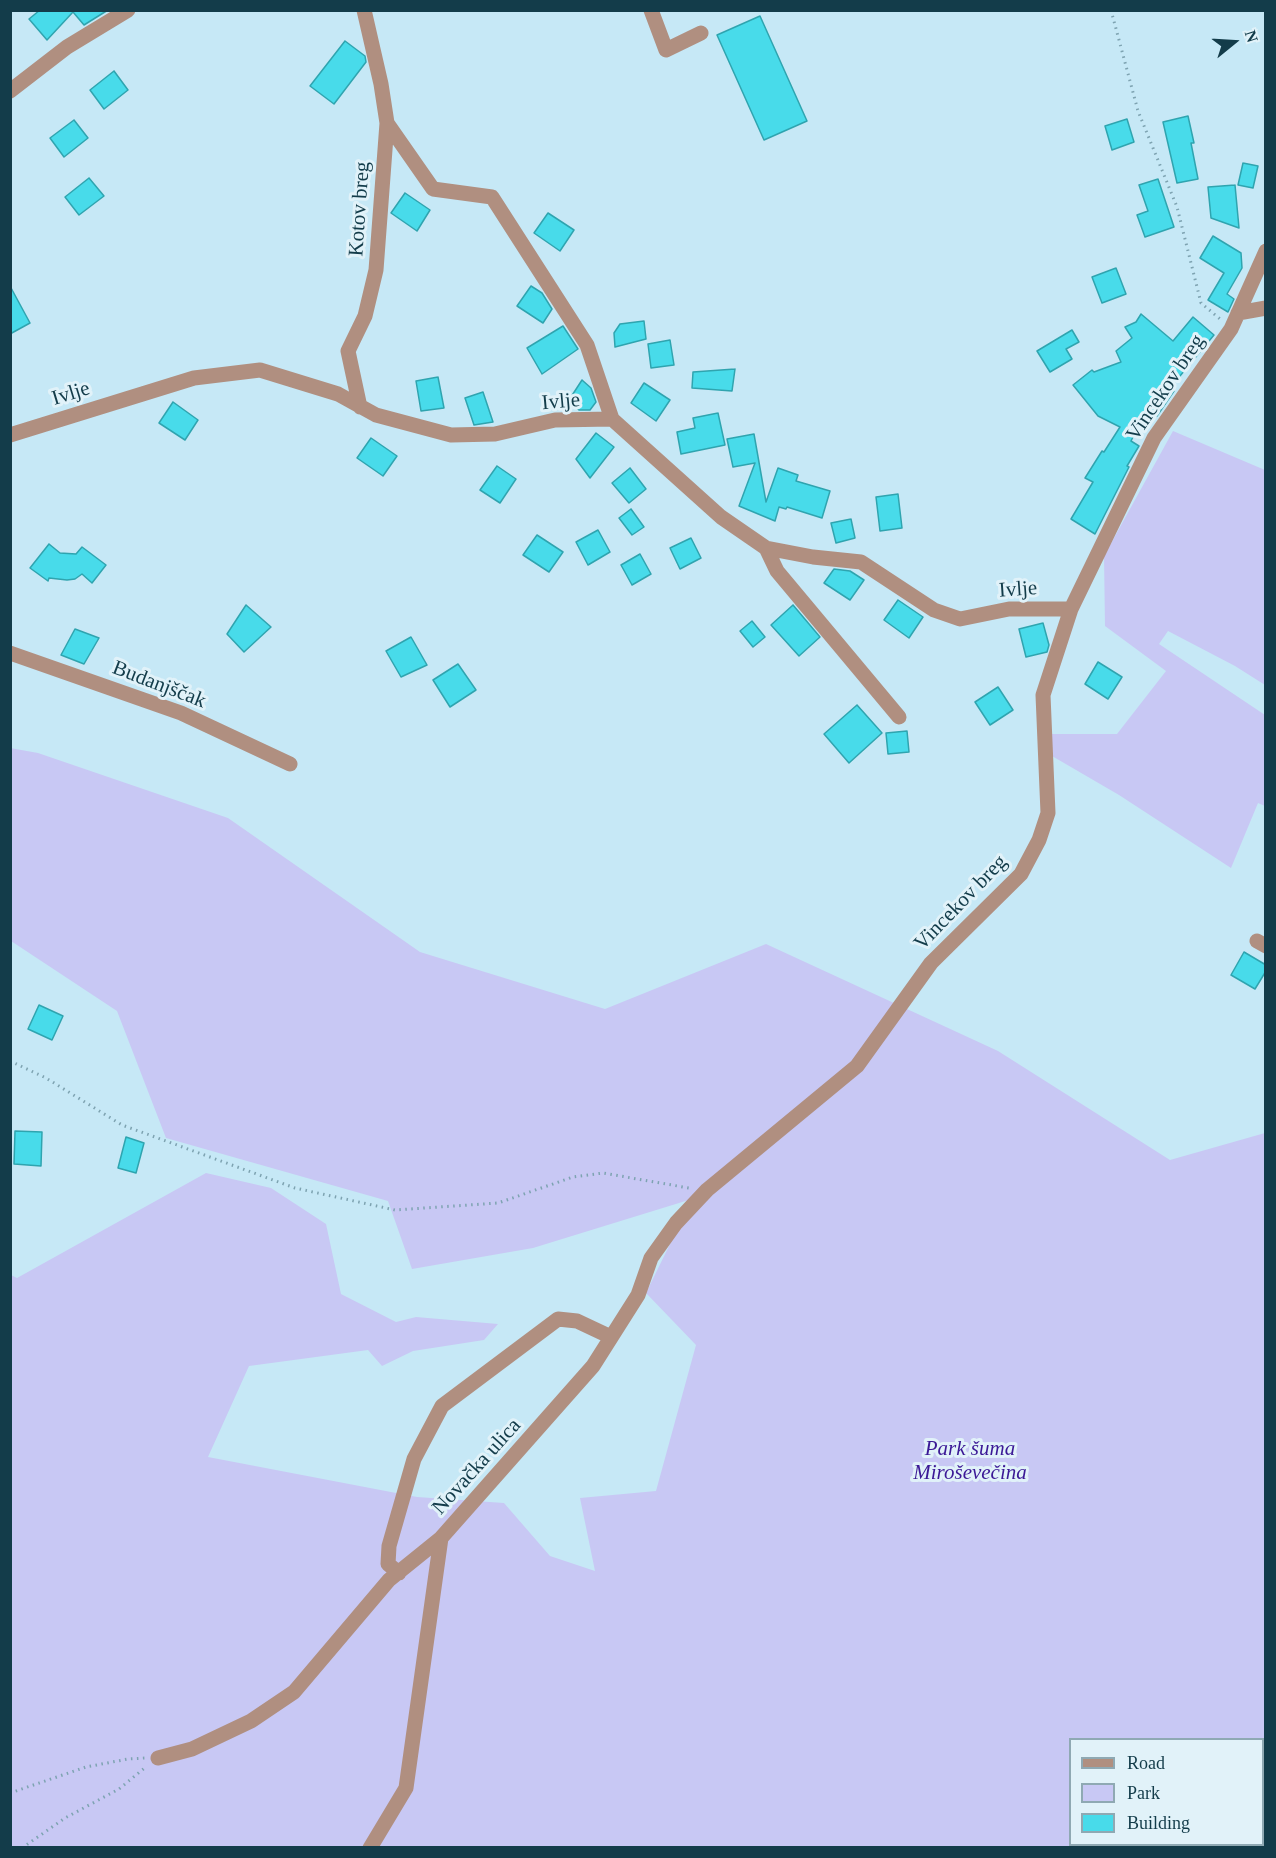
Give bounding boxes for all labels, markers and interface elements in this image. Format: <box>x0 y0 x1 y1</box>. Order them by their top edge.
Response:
north arrow <box>1204 12 1264 72</box>
text: N <box>1242 28 1261 44</box>
street label: Kotov breg <box>344 161 376 257</box>
street label: Vincekov breg <box>1121 330 1211 446</box>
street label: Ivlje <box>49 376 93 412</box>
street label: Ivlje <box>541 388 581 416</box>
street label: Ivlje <box>998 576 1038 604</box>
street label: Budanjščak <box>109 656 209 714</box>
street label: Vincekov breg <box>909 850 1013 956</box>
street label: Novačka ulica <box>427 1414 527 1520</box>
park label: Park šuma Miroševečina <box>913 1436 1027 1486</box>
legend <box>1069 1738 1264 1846</box>
text: Road <box>1127 1753 1165 1773</box>
text: Park <box>1127 1783 1160 1803</box>
text: Building <box>1127 1813 1190 1833</box>

